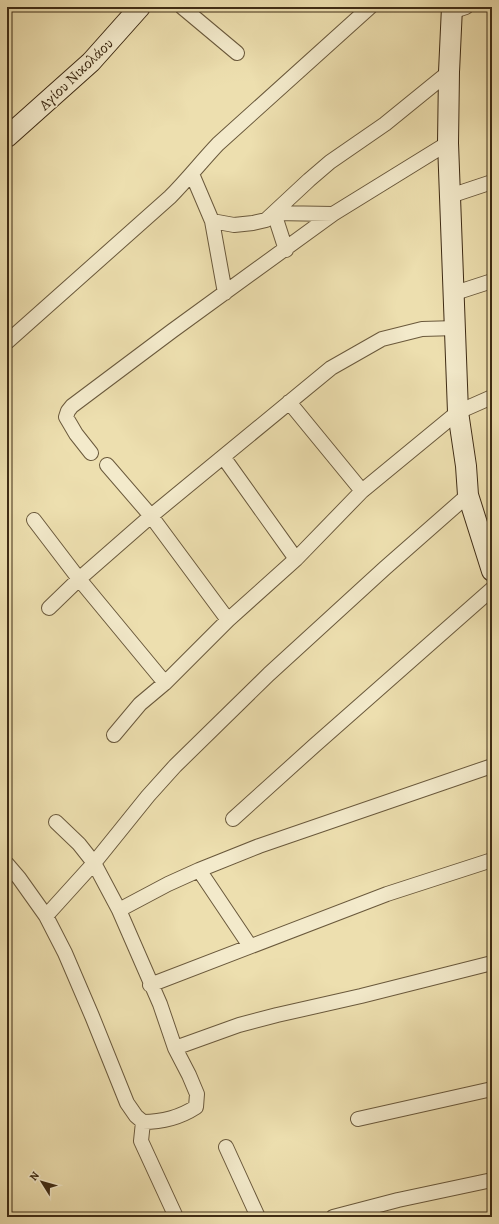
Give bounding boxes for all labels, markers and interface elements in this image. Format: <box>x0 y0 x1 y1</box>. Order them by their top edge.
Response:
street label: Αγίου Νικολάου <box>34 33 118 115</box>
north arrow <box>22 1162 62 1202</box>
text: N <box>26 1169 43 1184</box>

